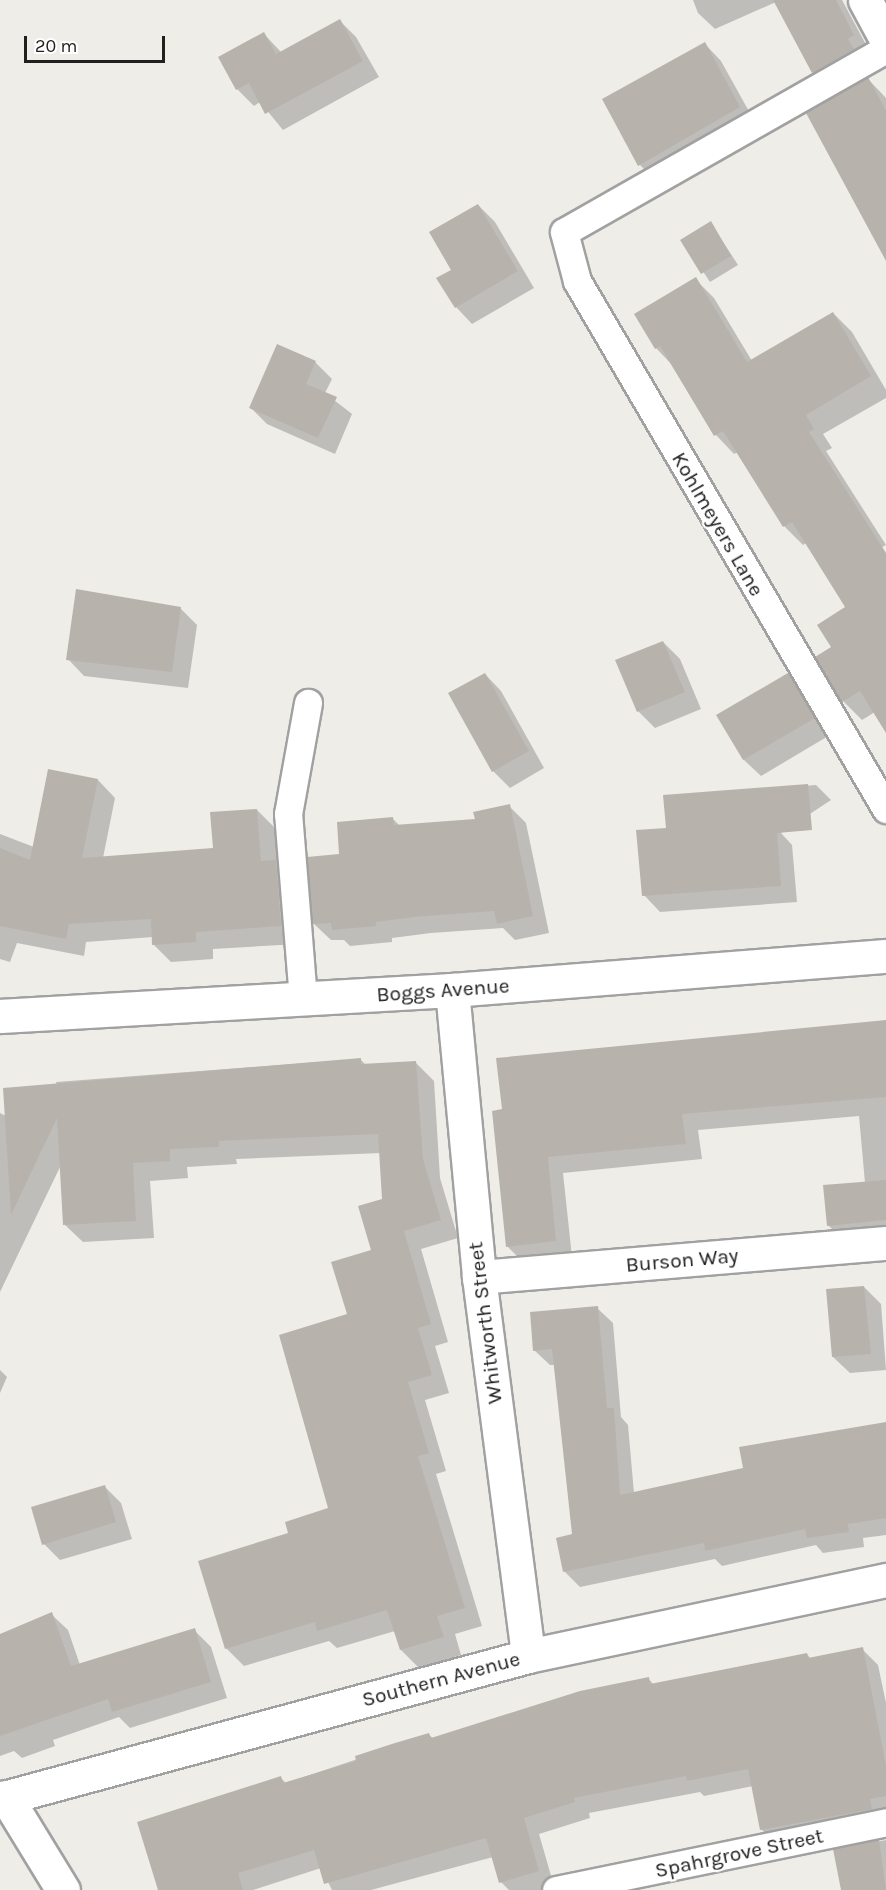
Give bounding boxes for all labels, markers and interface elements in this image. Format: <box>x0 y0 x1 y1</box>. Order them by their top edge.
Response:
scale bar <box>27 24 168 62</box>
text: 20 m <box>35 35 77 57</box>
street label: Kohlmeyers Lane <box>667 447 769 601</box>
street label: Boggs Avenue <box>376 973 510 1007</box>
street label: Whitworth Street <box>463 1241 507 1405</box>
street label: Burson Way <box>625 1243 739 1277</box>
street label: Southern Avenue <box>359 1646 523 1712</box>
street label: Spahrgrove Street <box>653 1823 825 1883</box>

